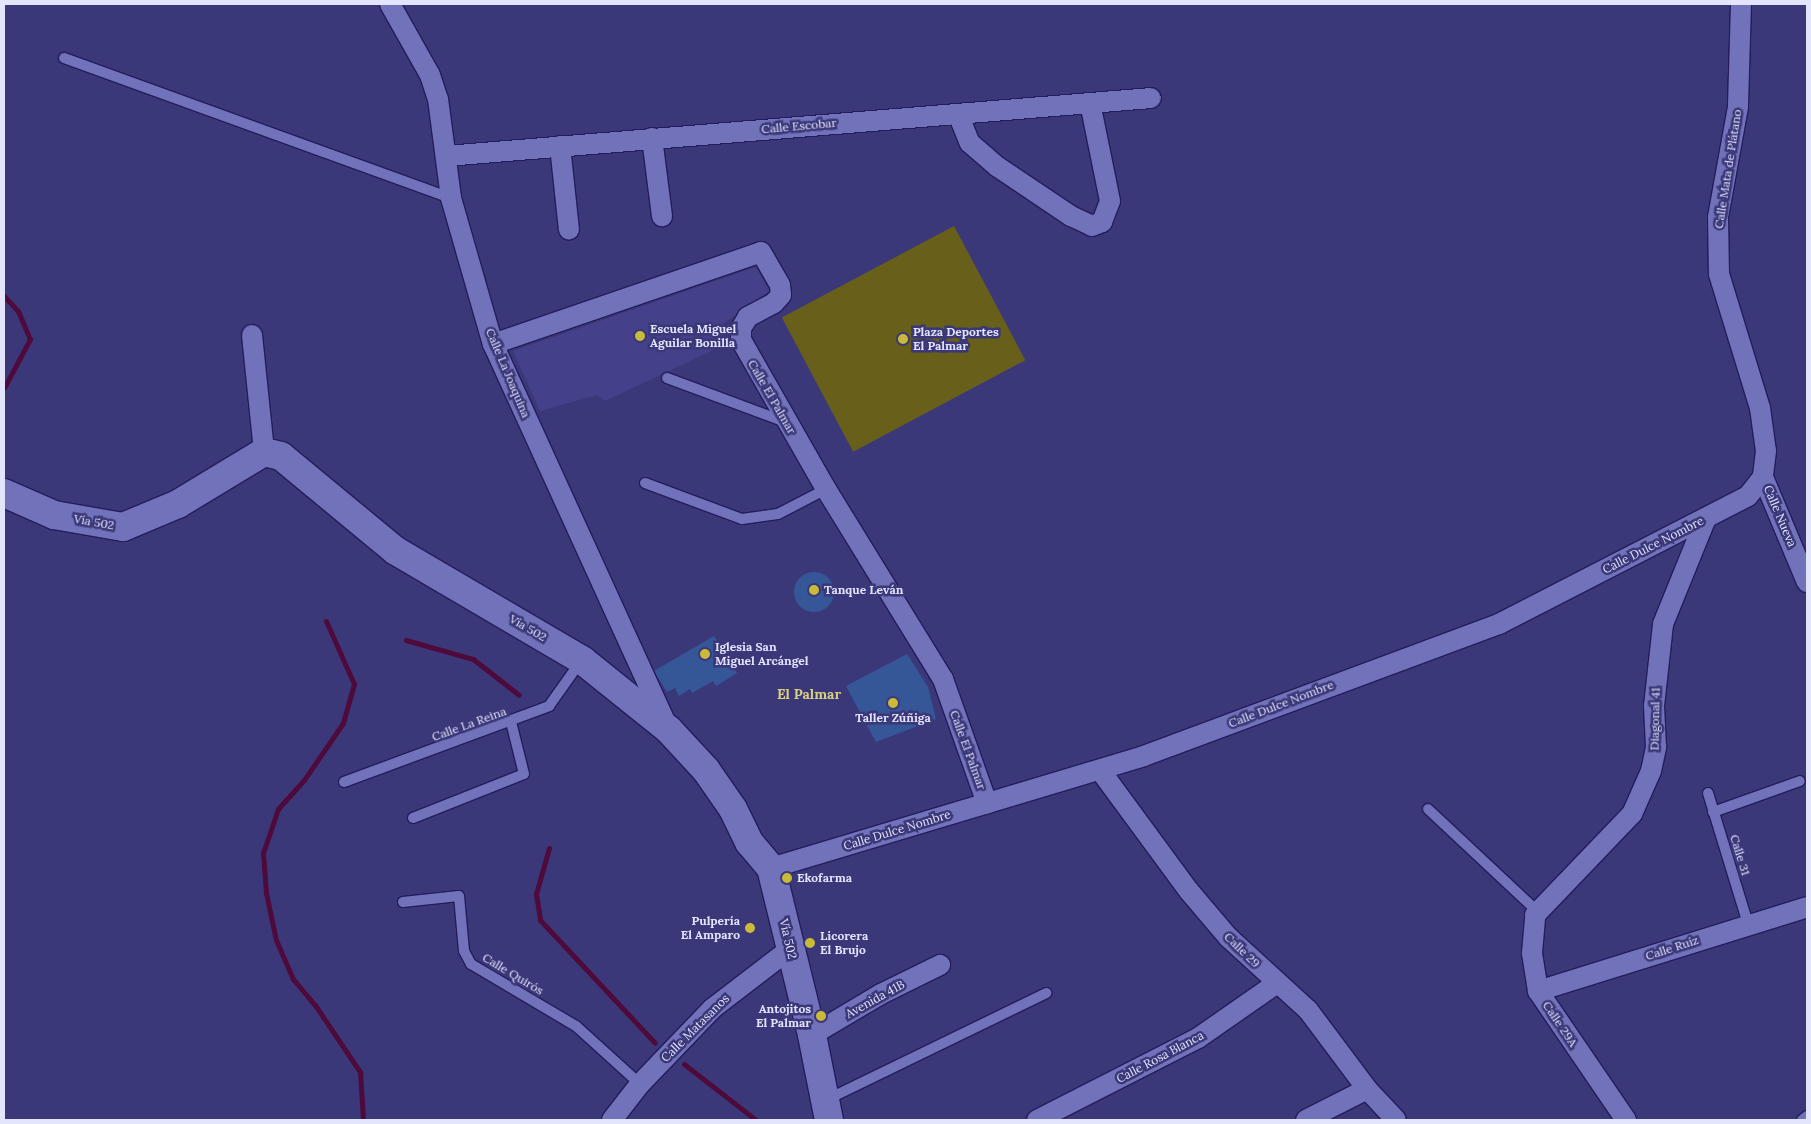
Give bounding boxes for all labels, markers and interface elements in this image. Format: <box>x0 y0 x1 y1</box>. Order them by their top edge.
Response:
street label: Calle Mata de Plátano <box>1711 108 1745 230</box>
street label: Calle Escobar <box>761 116 837 136</box>
place label: Escuela Miguel Aguilar Bonilla <box>650 322 736 350</box>
place label: Plaza Deportes El Palmar <box>913 325 999 353</box>
street label: Calle La Joaquina <box>483 326 533 420</box>
marker: Escuela Miguel Aguilar Bonilla <box>634 330 646 342</box>
marker: Plaza Deportes El Palmar <box>897 333 909 345</box>
street label: Calle El Palmar <box>745 357 799 437</box>
street label: Calle Nueva <box>1761 483 1799 549</box>
street label: Vía 502 <box>73 511 115 533</box>
street label: Calle Dulce Nombre <box>1600 513 1706 577</box>
place label: Tanque Leván <box>824 583 903 597</box>
marker: Tanque Leván <box>808 584 820 596</box>
street label: Vía 502 <box>507 612 549 644</box>
place label: Iglesia San Miguel Arcángel <box>715 640 809 668</box>
marker: Iglesia San Miguel Arcángel <box>699 648 711 660</box>
street label: Calle Dulce Nombre <box>1226 677 1336 731</box>
district label: El Palmar <box>777 686 841 702</box>
street label: Diagonal 41 <box>1647 687 1663 751</box>
marker: Taller Zúñiga <box>887 697 899 709</box>
street label: Calle La Reina <box>430 704 508 744</box>
street label: Calle El Palmar <box>947 708 989 792</box>
place label: Taller Zúñiga <box>855 711 931 725</box>
street label: Calle Dulce Nombre <box>842 807 952 853</box>
street label: Calle 31 <box>1727 833 1753 877</box>
place label: Ekofarma <box>797 871 852 885</box>
marker: Ekofarma <box>781 872 793 884</box>
place label: Pulpería El Amparo <box>681 914 740 942</box>
street label: Vía 502 <box>776 918 800 960</box>
marker: Pulpería El Amparo <box>744 922 756 934</box>
place label: Licorera El Brujo <box>820 929 868 957</box>
street label: Calle 29 <box>1221 929 1263 971</box>
street label: Calle Ruíz <box>1644 933 1700 963</box>
marker: Licorera El Brujo <box>804 937 816 949</box>
street label: Calle Quirós <box>480 950 546 998</box>
street label: Avenida 41B <box>843 977 907 1021</box>
street label: Calle Matasanos <box>658 991 732 1065</box>
street label: Calle 29A <box>1540 999 1580 1049</box>
place label: Antojitos El Palmar <box>756 1002 811 1030</box>
marker: Antojitos El Palmar <box>815 1010 827 1022</box>
street label: Calle Rosa Blanca <box>1114 1028 1206 1086</box>

